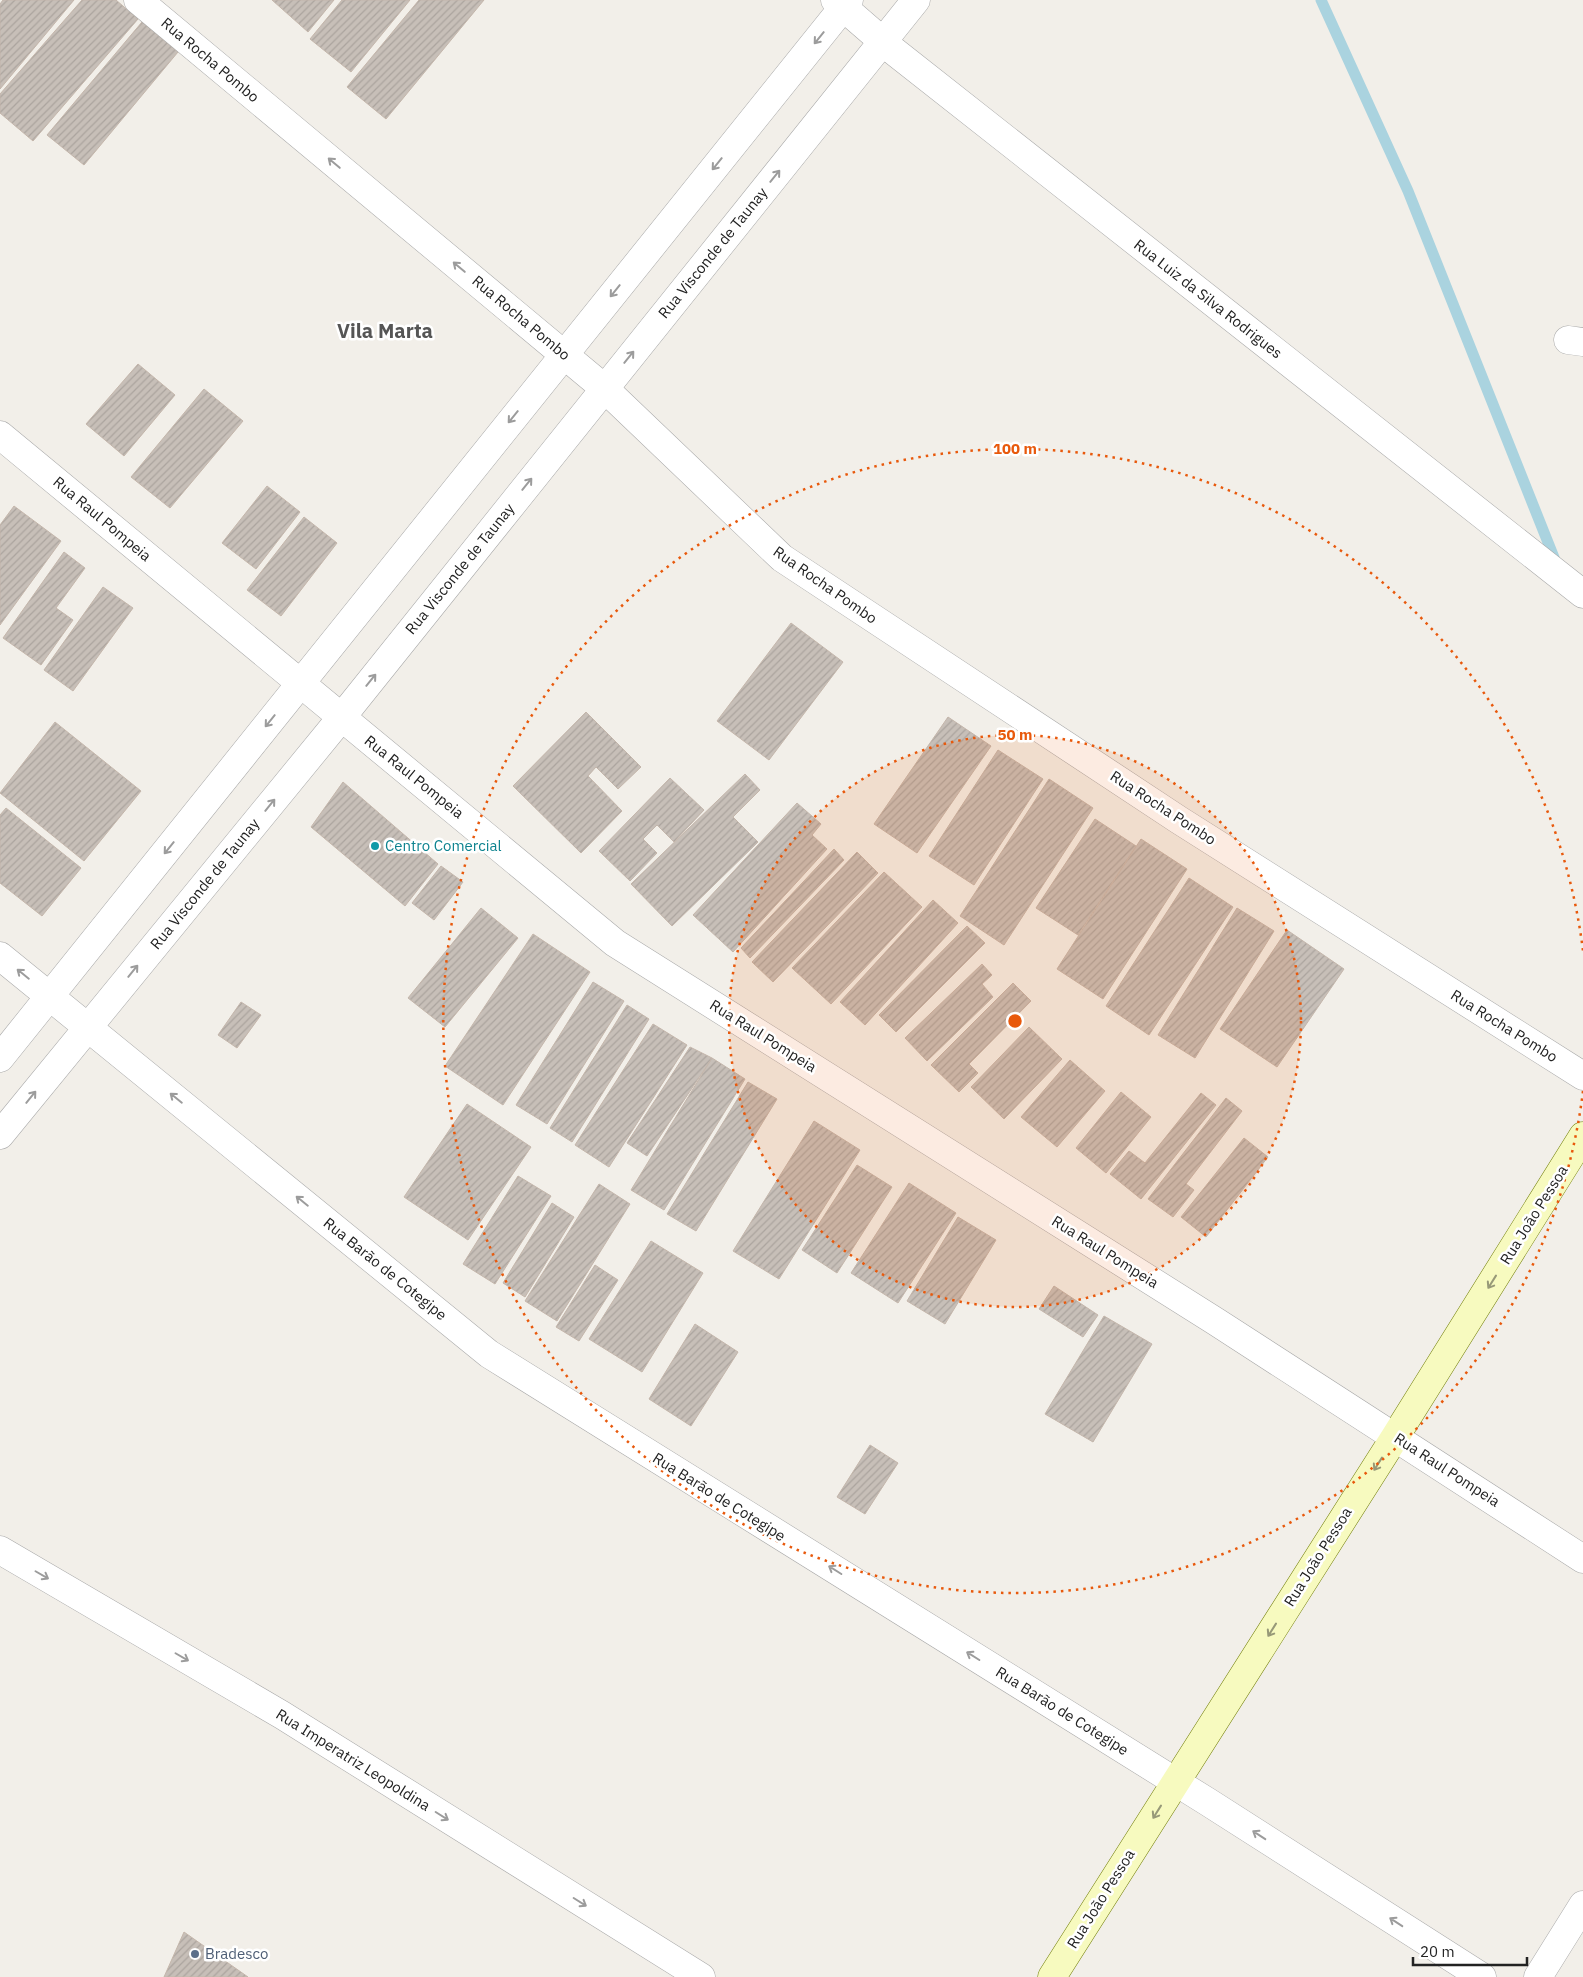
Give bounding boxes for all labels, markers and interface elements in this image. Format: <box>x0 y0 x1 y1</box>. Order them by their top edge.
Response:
street label: Rua Rocha Pombo <box>157 13 263 106</box>
one-way arrow <box>813 31 824 44</box>
one-way arrow <box>328 157 341 168</box>
one-way arrow <box>711 158 722 171</box>
one-way arrow <box>769 170 780 183</box>
street label: Rua Visconde de Taunay <box>654 183 772 322</box>
street label: Rua Luiz da Silva Rodrigues <box>1130 235 1286 362</box>
one-way arrow <box>453 261 466 272</box>
street label: Rua Rocha Pombo <box>468 271 574 364</box>
one-way arrow <box>609 284 620 297</box>
district label: Vila Marta <box>337 317 433 344</box>
one-way arrow <box>623 351 634 364</box>
one-way arrow <box>507 411 518 424</box>
text: 100 m <box>993 439 1037 458</box>
street label: Rua Raul Pompeia <box>49 472 155 565</box>
one-way arrow <box>522 478 533 491</box>
street label: Rua Visconde de Taunay <box>401 499 519 638</box>
street label: Rua Rocha Pombo <box>770 542 881 627</box>
one-way arrow <box>366 673 377 686</box>
one-way arrow <box>265 714 276 727</box>
text: 50 m <box>998 725 1032 744</box>
street label: Rua Raul Pompeia <box>361 731 468 822</box>
street label: Rua Rocha Pombo <box>1107 766 1220 849</box>
one-way arrow <box>264 799 275 812</box>
street label: Rua Visconde de Taunay <box>146 814 264 953</box>
place label: Centro Comercial <box>385 836 502 855</box>
marker: Centro Comercial <box>369 840 381 852</box>
one-way arrow <box>163 841 174 854</box>
one-way arrow <box>128 965 139 978</box>
one-way arrow <box>16 969 29 980</box>
street label: Rua Rocha Pombo <box>1447 985 1561 1066</box>
street label: Rua Raul Pompeia <box>706 995 820 1076</box>
centre of rings <box>1006 1012 1024 1030</box>
one-way arrow <box>25 1091 36 1104</box>
one-way arrow <box>170 1093 183 1104</box>
street label: Rua João Pessoa <box>1495 1162 1572 1268</box>
one-way arrow <box>296 1196 309 1207</box>
street label: Rua Raul Pompeia <box>1048 1211 1162 1292</box>
street label: Rua Barão de Cotegipe <box>320 1213 451 1324</box>
one-way arrow <box>1487 1274 1497 1288</box>
street label: Rua Raul Pompeia <box>1391 1428 1504 1511</box>
street label: Rua Barão de Cotegipe <box>649 1448 789 1545</box>
one-way arrow <box>1373 1456 1383 1470</box>
street label: Rua João Pessoa <box>1279 1504 1356 1610</box>
one-way arrow <box>829 1565 843 1575</box>
one-way arrow <box>35 1570 49 1580</box>
one-way arrow <box>1267 1623 1277 1637</box>
one-way arrow <box>967 1651 981 1661</box>
one-way arrow <box>175 1652 189 1662</box>
street label: Rua Barão de Cotegipe <box>992 1662 1132 1759</box>
street label: Rua Imperatriz Leopoldina <box>273 1704 434 1815</box>
one-way arrow <box>1151 1804 1161 1818</box>
one-way arrow <box>435 1811 449 1821</box>
one-way arrow <box>1253 1830 1267 1840</box>
street label: Rua João Pessoa <box>1062 1846 1139 1952</box>
one-way arrow <box>573 1896 587 1907</box>
one-way arrow <box>1390 1917 1404 1927</box>
scale bar <box>1413 1934 1527 1966</box>
text: 20 m <box>1420 1942 1455 1961</box>
place label: Bradesco <box>205 1944 268 1963</box>
marker: Bradesco <box>189 1948 201 1960</box>

